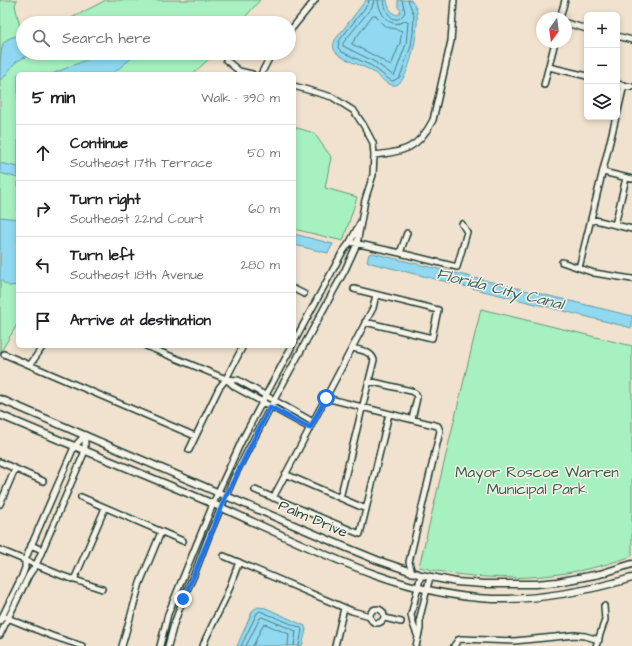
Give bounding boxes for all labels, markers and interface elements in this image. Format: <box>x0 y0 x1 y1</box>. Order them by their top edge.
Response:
north arrow <box>536 12 572 48</box>
map controls <box>584 12 620 120</box>
button: + <box>584 12 620 48</box>
search box <box>16 16 296 60</box>
icon: search <box>30 27 52 49</box>
text: Search here <box>62 28 151 49</box>
button: − <box>584 48 620 84</box>
button: layers <box>584 84 620 120</box>
text: 5 min <box>32 86 75 110</box>
text: Walk · 390 m <box>201 89 280 107</box>
text: Continue <box>70 133 128 154</box>
icon: ahead <box>32 142 54 164</box>
text: 50 m <box>247 144 280 162</box>
text: Southeast 17th Terrace <box>70 154 213 172</box>
text: Turn right <box>70 189 141 210</box>
icon: right <box>32 198 54 220</box>
text: 60 m <box>248 200 280 218</box>
text: Southeast 22nd Court <box>70 210 203 228</box>
text: Turn left <box>70 245 134 266</box>
icon: left <box>32 254 54 276</box>
text: 280 m <box>241 256 280 274</box>
water label: Florida City Canal <box>434 263 568 317</box>
text: Southeast 18th Avenue <box>70 266 204 284</box>
icon: arrive <box>32 310 54 332</box>
text: Arrive at destination <box>70 310 211 331</box>
route start <box>317 389 335 407</box>
park label: Mayor Roscoe Warren Municipal Park <box>455 462 619 500</box>
street label: Palm Drive <box>275 495 351 543</box>
route end <box>174 590 192 608</box>

